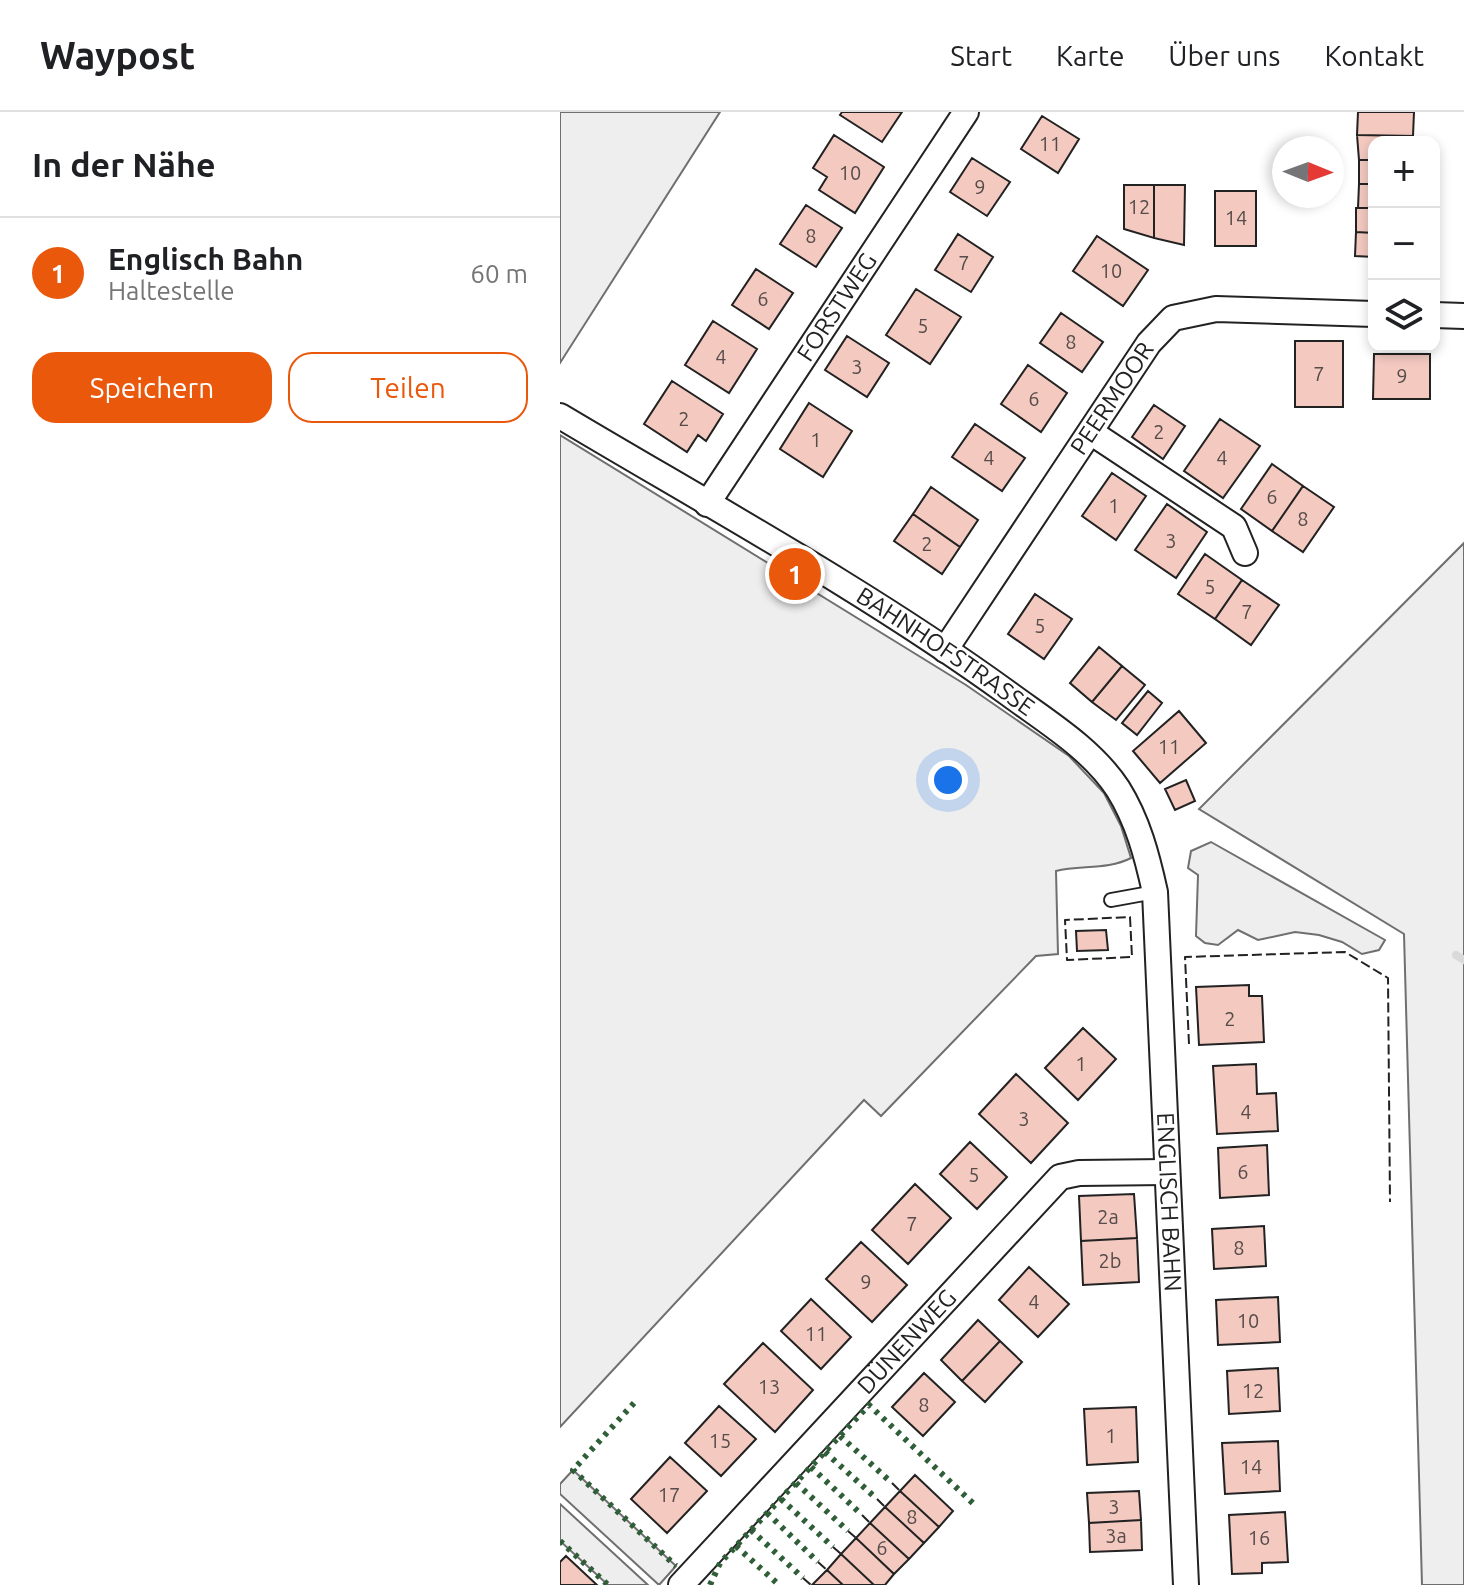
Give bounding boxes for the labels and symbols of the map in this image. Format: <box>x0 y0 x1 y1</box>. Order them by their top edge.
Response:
house number: 11 <box>1039 132 1061 155</box>
north arrow <box>1272 136 1344 208</box>
house number: 10 <box>839 161 861 184</box>
house number: 9 <box>974 175 986 198</box>
house number: 12 <box>1128 195 1150 218</box>
house number: 14 <box>1225 206 1247 229</box>
house number: 8 <box>805 224 817 247</box>
street label: FORSTWEG <box>791 248 882 366</box>
house number: 7 <box>958 251 970 274</box>
house number: 10 <box>1100 259 1122 282</box>
house number: 6 <box>757 287 769 310</box>
house number: 5 <box>917 314 929 337</box>
house number: 8 <box>1065 330 1077 353</box>
street label: PEERMOOR <box>1065 337 1159 460</box>
house number: 4 <box>715 345 727 368</box>
house number: 3 <box>851 355 863 378</box>
house number: 7 <box>1313 362 1325 385</box>
house number: 9 <box>1396 364 1408 387</box>
house number: 6 <box>1028 387 1040 410</box>
house number: 2 <box>678 407 690 430</box>
house number: 2 <box>1153 420 1165 443</box>
house number: 1 <box>810 428 822 451</box>
house number: 4 <box>983 446 995 469</box>
house number: 4 <box>1216 446 1228 469</box>
house number: 6 <box>1266 485 1278 508</box>
house number: 1 <box>1108 494 1120 517</box>
house number: 8 <box>1297 507 1309 530</box>
house number: 3 <box>1165 529 1177 552</box>
house number: 2 <box>921 532 933 555</box>
pin: 1 <box>769 544 821 604</box>
house number: 5 <box>1204 575 1216 598</box>
street label: BAHNHOFSTRASSE <box>852 582 1040 721</box>
house number: 7 <box>1241 600 1253 623</box>
house number: 5 <box>1034 614 1046 637</box>
house number: 11 <box>1158 735 1180 758</box>
your location <box>928 760 968 800</box>
house number: 2 <box>1224 1007 1236 1030</box>
house number: 1 <box>1075 1052 1087 1075</box>
house number: 4 <box>1240 1100 1252 1123</box>
house number: 3 <box>1018 1107 1030 1130</box>
street label: ENGLISCH BAHN <box>1152 1112 1187 1292</box>
house number: 6 <box>1237 1160 1249 1183</box>
house number: 5 <box>968 1163 980 1186</box>
house number: 2a <box>1097 1205 1119 1228</box>
house number: 7 <box>906 1212 918 1235</box>
house number: 8 <box>1233 1236 1245 1259</box>
house number: 2b <box>1099 1249 1121 1272</box>
house number: 9 <box>860 1270 872 1293</box>
street label: DÜNENWEG <box>852 1284 962 1399</box>
house number: 4 <box>1028 1290 1040 1313</box>
house number: 10 <box>1237 1309 1259 1332</box>
house number: 11 <box>805 1322 827 1345</box>
house number: 13 <box>758 1375 780 1398</box>
house number: 12 <box>1242 1379 1264 1402</box>
house number: 8 <box>918 1393 930 1416</box>
house number: 1 <box>1105 1424 1117 1447</box>
house number: 15 <box>709 1429 731 1452</box>
house number: 14 <box>1240 1455 1262 1478</box>
house number: 17 <box>658 1483 680 1506</box>
house number: 3 <box>1108 1495 1120 1518</box>
house number: 8 <box>906 1505 918 1528</box>
house number: 3a <box>1105 1524 1127 1547</box>
house number: 16 <box>1248 1526 1270 1549</box>
house number: 6 <box>876 1536 888 1559</box>

